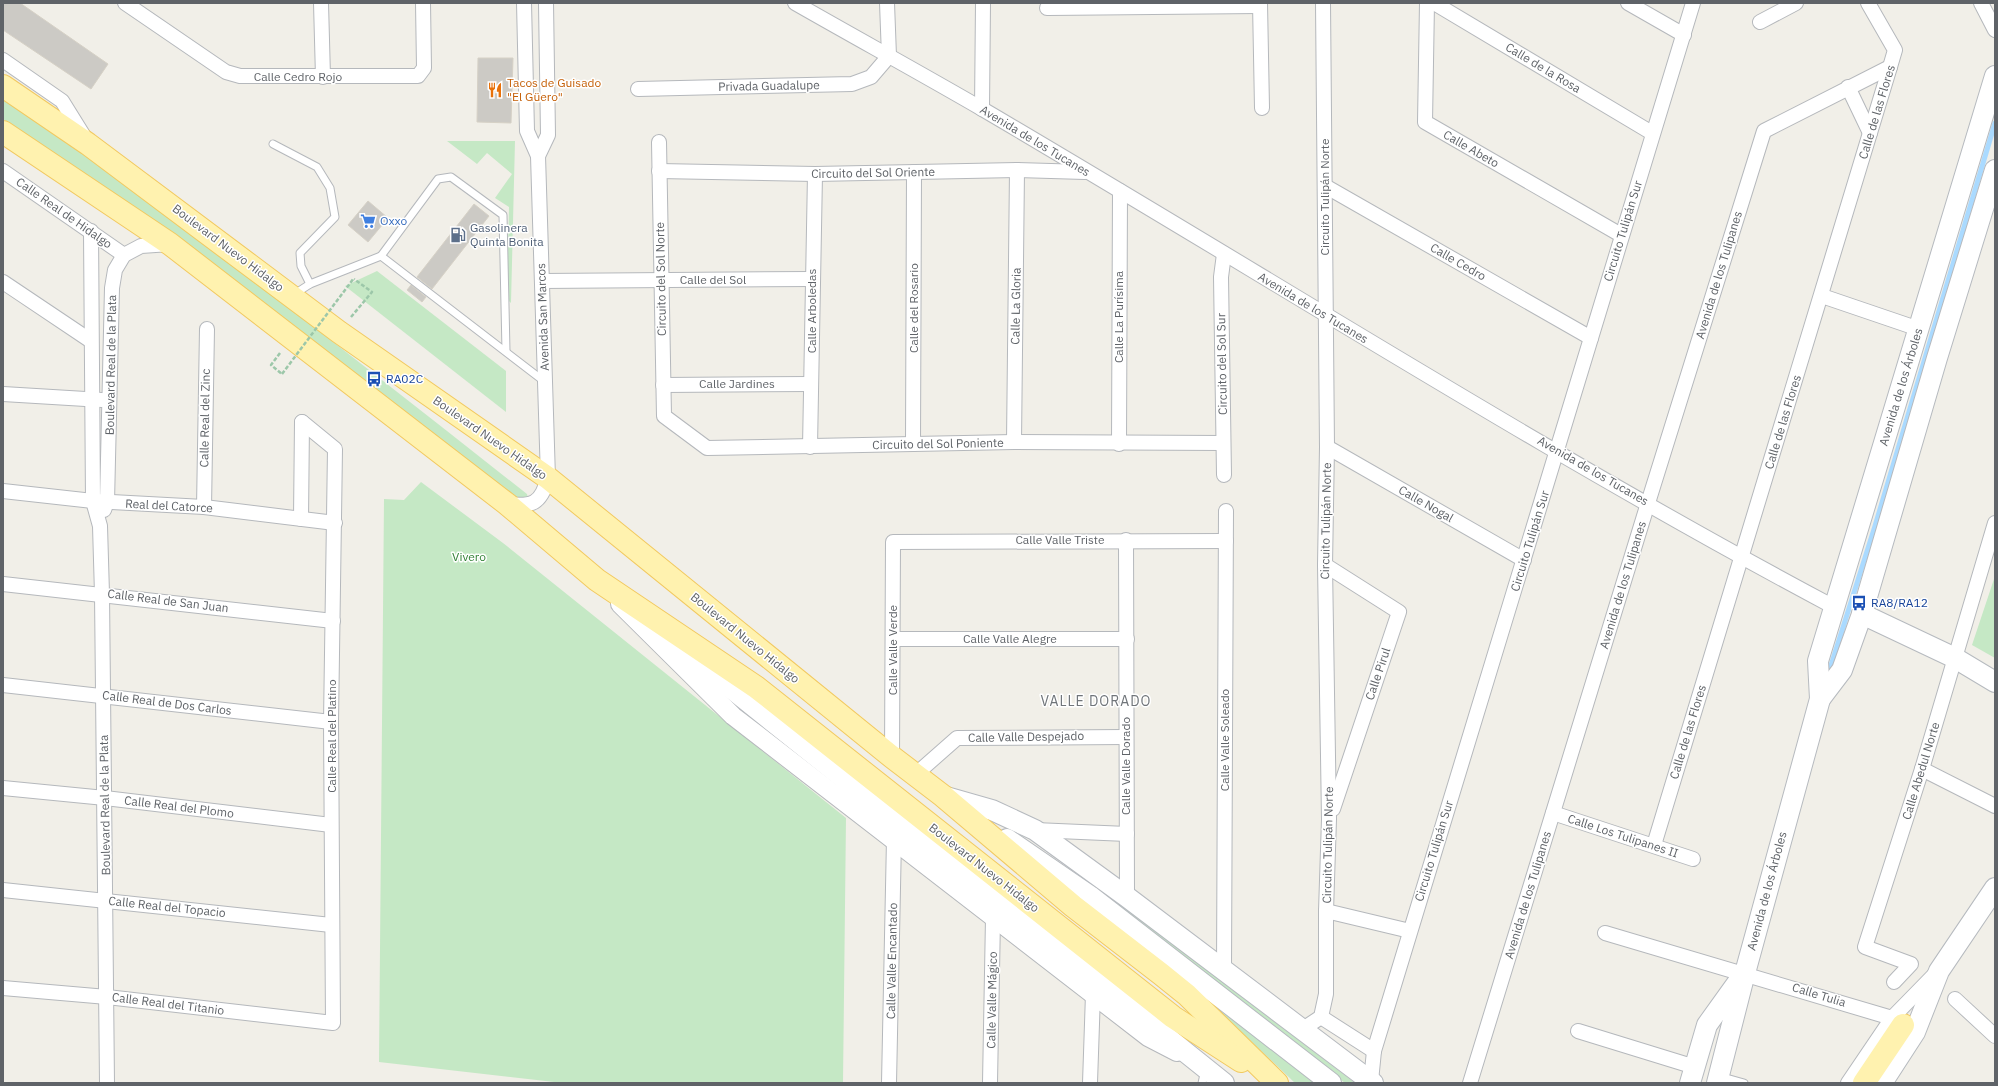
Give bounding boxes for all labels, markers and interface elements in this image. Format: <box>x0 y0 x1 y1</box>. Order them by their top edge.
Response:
street label: Calle de la Rosa <box>1503 39 1584 96</box>
street label: Calle de las Flores <box>1855 63 1898 161</box>
street label: Calle Cedro Rojo <box>254 69 343 84</box>
place label: Tacos de Guisado "El Güero" <box>507 75 602 104</box>
street label: Privada Guadalupe <box>718 77 820 94</box>
restaurant icon: Tacos de Guisado "El Güero" <box>486 81 504 99</box>
street label: Avenida de los Tucanes <box>978 102 1093 179</box>
street label: Calle Abeto <box>1441 127 1502 171</box>
street label: Circuito Tulipán Norte <box>1317 138 1332 256</box>
street label: Circuito del Sol Oriente <box>811 164 935 181</box>
street label: Calle Real de Hidalgo <box>13 174 115 252</box>
street label: Circuito Tulipán Sur <box>1600 178 1645 283</box>
street label: Boulevard Nuevo Hidalgo <box>170 201 287 295</box>
street label: Avenida de los Tulipanes <box>1692 209 1745 341</box>
supermarket icon: Oxxo <box>359 212 377 230</box>
place label: Oxxo <box>380 213 408 228</box>
place label: Gasolinera Quinta Bonita <box>470 220 544 249</box>
street label: Circuito del Sol Norte <box>652 221 669 336</box>
fuel station icon: Gasolinera Quinta Bonita <box>449 226 467 244</box>
street label: Calle Cedro <box>1428 240 1489 284</box>
street label: Avenida San Marcos <box>533 263 552 371</box>
street label: Calle del Rosario <box>906 263 921 353</box>
street label: Calle La Gloria <box>1007 267 1024 345</box>
street label: Calle Arboledas <box>804 269 819 353</box>
street label: Avenida de los Tucanes <box>1256 269 1371 346</box>
street label: Calle La Purísima <box>1111 270 1126 363</box>
street label: Calle del Sol <box>680 272 746 287</box>
street label: Boulevard Real de la Plata <box>102 294 119 435</box>
street label: Circuito del Sol Sur <box>1213 312 1230 415</box>
street label: Avenida de los Árboles <box>1875 326 1926 448</box>
street label: Calle Real del Zinc <box>196 368 213 468</box>
bus stop icon: RA02C <box>365 370 383 388</box>
place label: RA02C <box>386 371 424 386</box>
street label: Calle de las Flores <box>1761 373 1804 471</box>
street label: Calle Jardines <box>699 376 775 391</box>
street label: Boulevard Nuevo Hidalgo <box>430 393 550 483</box>
street label: Avenida de los Tucanes <box>1535 433 1652 509</box>
street label: Circuito del Sol Poniente <box>872 435 1004 452</box>
street label: Circuito Tulipán Norte <box>1317 462 1334 580</box>
street label: Calle Nogal <box>1396 482 1456 525</box>
street label: Circuito Tulipán Sur <box>1507 488 1552 593</box>
street label: Real del Catorce <box>125 496 214 515</box>
street label: Avenida de los Tulipanes <box>1596 519 1649 651</box>
street label: Calle Valle Triste <box>1015 532 1105 547</box>
park label: Vivero <box>452 549 486 564</box>
street label: Calle Real de San Juan <box>107 586 229 615</box>
street label: Boulevard Nuevo Hidalgo <box>688 589 803 686</box>
bus stop icon: RA8/RA12 <box>1850 594 1868 612</box>
place label: RA8/RA12 <box>1871 595 1928 610</box>
street label: Calle Valle Verde <box>885 604 900 695</box>
street label: Calle Valle Alegre <box>963 631 1057 646</box>
street label: Calle Pirul <box>1362 646 1393 702</box>
street label: Calle Real del Platino <box>324 679 339 793</box>
street label: Calle de las Flores <box>1666 683 1709 781</box>
street label: Calle Real de Dos Carlos <box>101 687 233 718</box>
street label: Calle Valle Soleado <box>1217 688 1232 791</box>
district label: VALLE DORADO <box>1041 692 1151 710</box>
street label: Calle Valle Dorado <box>1118 717 1133 815</box>
street label: Calle Abedul Norte <box>1899 720 1943 821</box>
street label: Calle Valle Despejado <box>968 728 1084 745</box>
street label: Boulevard Real de la Plata <box>96 734 113 875</box>
street label: Circuito Tulipán Norte <box>1319 786 1336 904</box>
street label: Calle Real del Plomo <box>123 792 235 821</box>
street label: Circuito Tulipán Sur <box>1411 798 1456 903</box>
street label: Calle Los Tulipanes II <box>1566 811 1681 861</box>
street label: Boulevard Nuevo Hidalgo <box>926 820 1043 915</box>
street label: Avenida de los Tulipanes <box>1501 829 1554 961</box>
street label: Avenida de los Árboles <box>1743 830 1790 952</box>
street label: Calle Real del Topacio <box>108 893 227 920</box>
street label: Calle Valle Encantado <box>883 902 900 1019</box>
street label: Calle Valle Mágico <box>983 951 1000 1049</box>
street label: Calle Tulia <box>1790 979 1848 1010</box>
street label: Calle Real del Titanio <box>111 989 225 1018</box>

